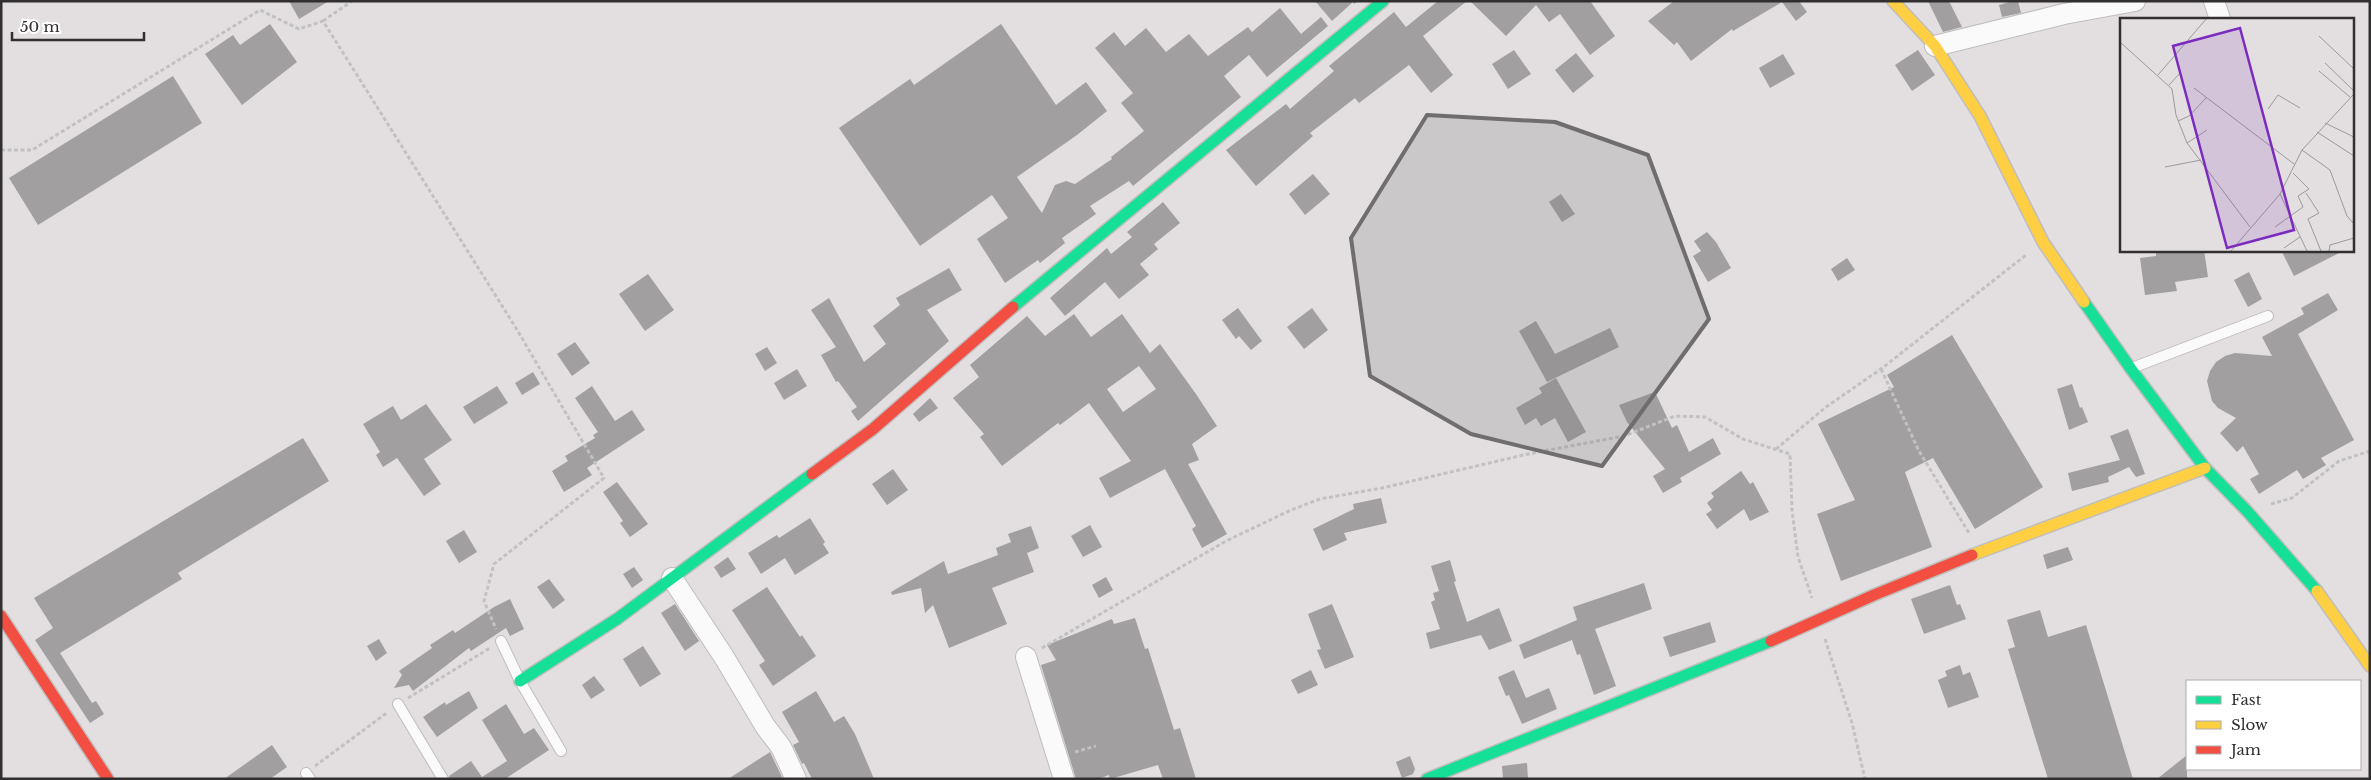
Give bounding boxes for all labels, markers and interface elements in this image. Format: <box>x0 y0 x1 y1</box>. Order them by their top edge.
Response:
scale bar <box>12 10 145 42</box>
text: 50 m <box>20 17 60 36</box>
inset map <box>2120 18 2354 251</box>
legend <box>2186 680 2361 770</box>
text: Fast <box>2231 690 2262 709</box>
text: Slow <box>2231 715 2268 734</box>
text: Jam <box>2229 740 2261 759</box>

